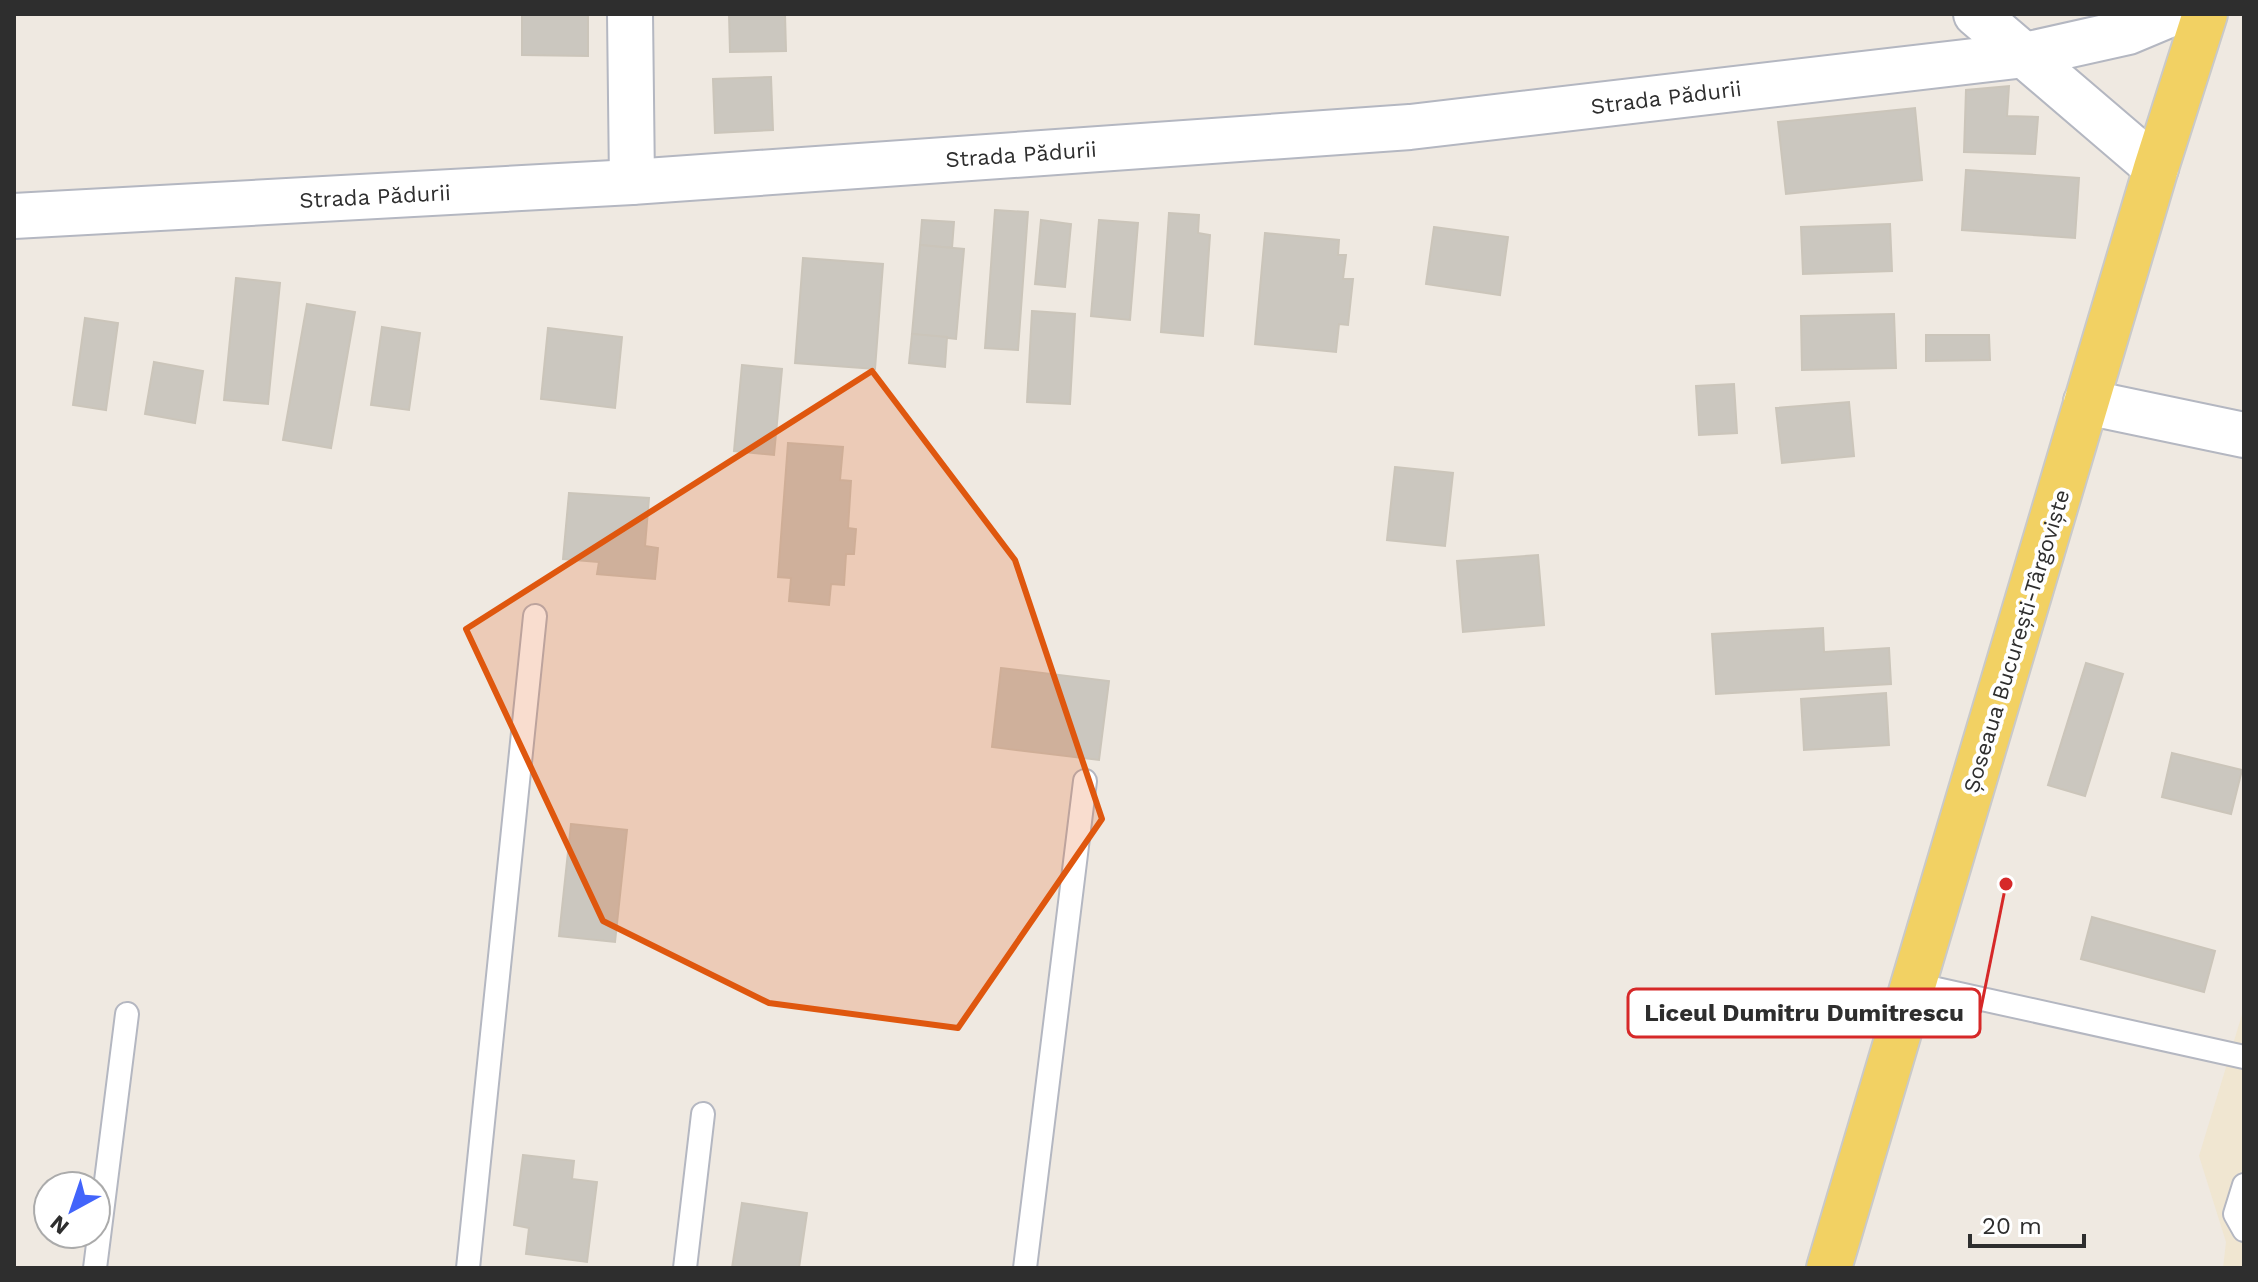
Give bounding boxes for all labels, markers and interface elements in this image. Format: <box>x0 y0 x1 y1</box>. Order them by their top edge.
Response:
street label: Strada Pădurii <box>1589 76 1743 119</box>
street label: Strada Pădurii <box>945 137 1098 172</box>
street label: Strada Pădurii <box>299 180 451 213</box>
street label: Șoseaua București-Târgoviște <box>1958 487 2075 796</box>
callout: Liceul Dumitru Dumitrescu <box>1628 989 1980 1037</box>
text: Liceul Dumitru Dumitrescu <box>1644 999 1964 1027</box>
north arrow <box>32 1170 112 1250</box>
scale bar <box>1970 1198 2084 1248</box>
text: N <box>45 1210 74 1240</box>
text: 20 m <box>1982 1212 2042 1240</box>

